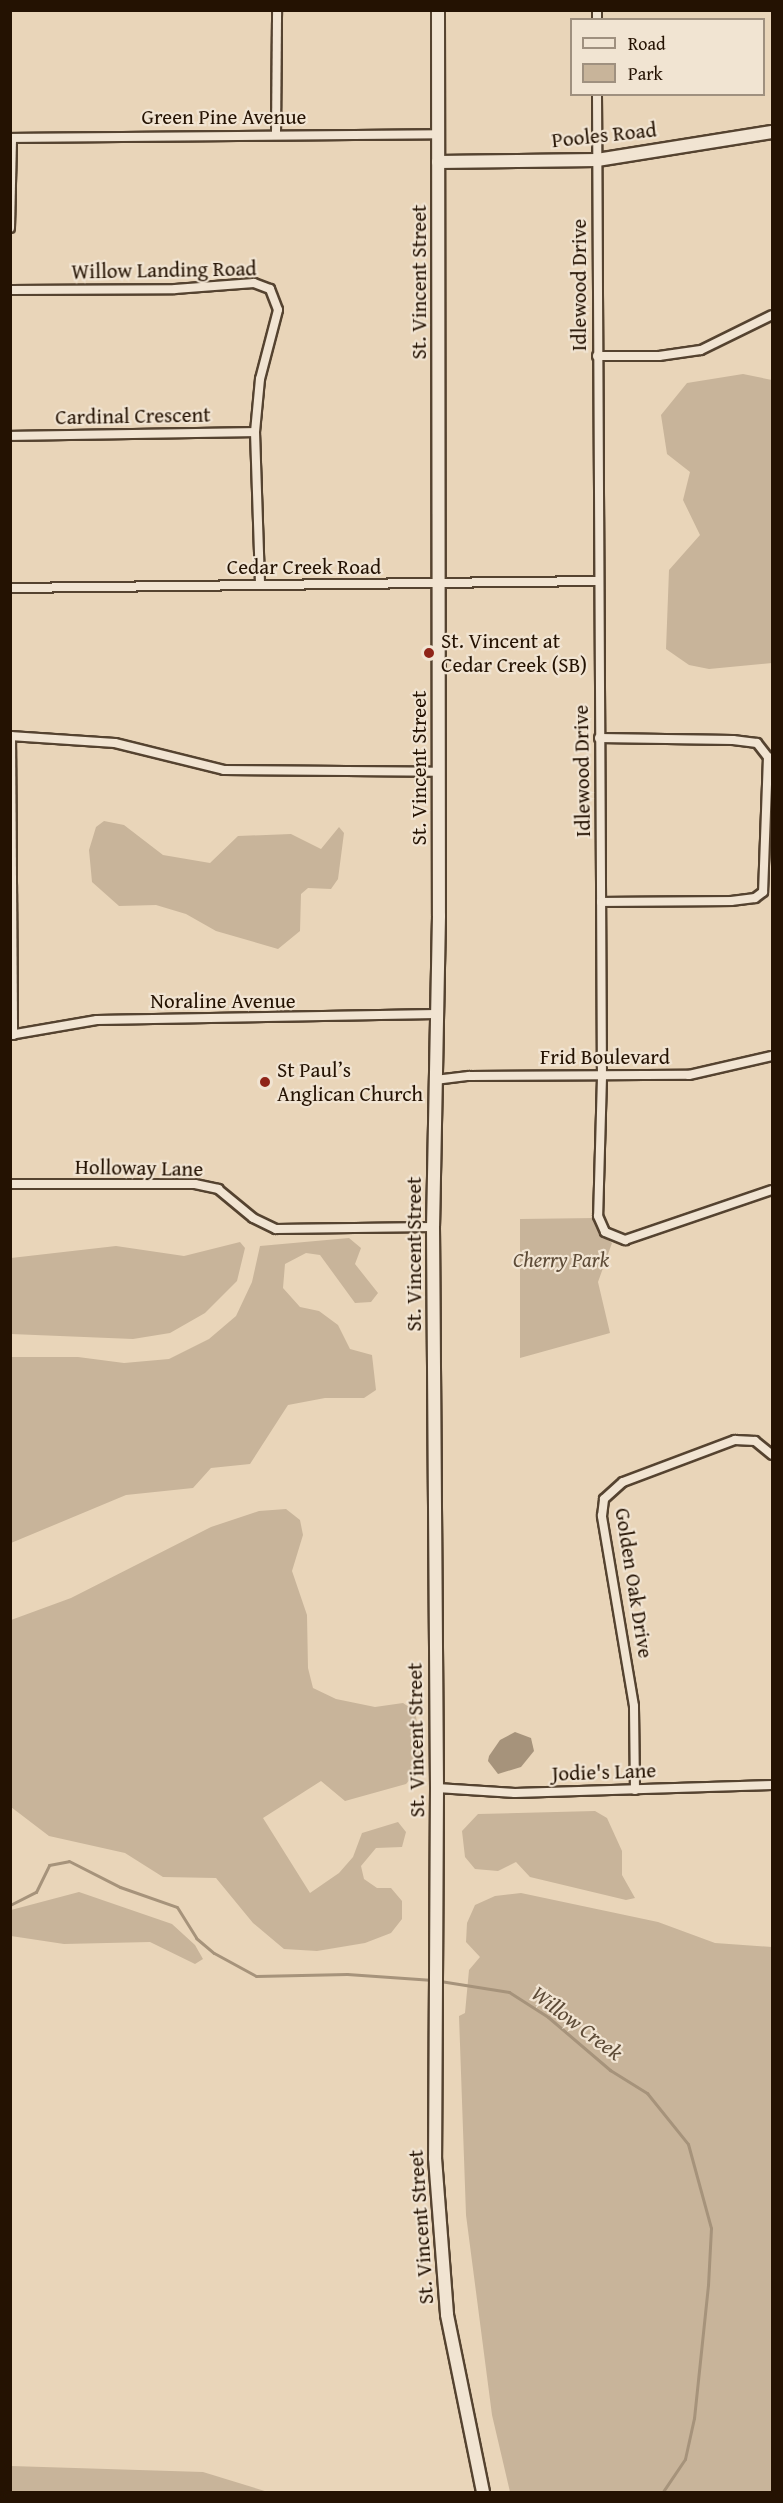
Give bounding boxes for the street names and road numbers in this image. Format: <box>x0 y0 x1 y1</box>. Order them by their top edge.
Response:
street label: Green Pine Avenue <box>142 104 306 130</box>
street label: Pooles Road <box>550 117 658 153</box>
street label: St. Vincent Street <box>406 205 432 359</box>
street label: Idlewood Drive <box>566 219 592 351</box>
street label: Willow Landing Road <box>71 256 257 284</box>
street label: Cardinal Crescent <box>55 402 211 430</box>
street label: Cedar Creek Road <box>227 554 381 580</box>
street label: St. Vincent Street <box>406 691 432 845</box>
street label: Idlewood Drive <box>568 705 596 837</box>
street label: Noraline Avenue <box>150 988 296 1014</box>
street label: Frid Boulevard <box>540 1044 670 1070</box>
street label: Holloway Lane <box>75 1154 203 1182</box>
street label: St. Vincent Street <box>401 1177 427 1331</box>
street label: Golden Oak Drive <box>610 1506 658 1660</box>
street label: St. Vincent Street <box>402 1662 430 1818</box>
street label: Jodie's Lane <box>551 1758 657 1786</box>
street label: St. Vincent Street <box>403 2149 439 2305</box>

